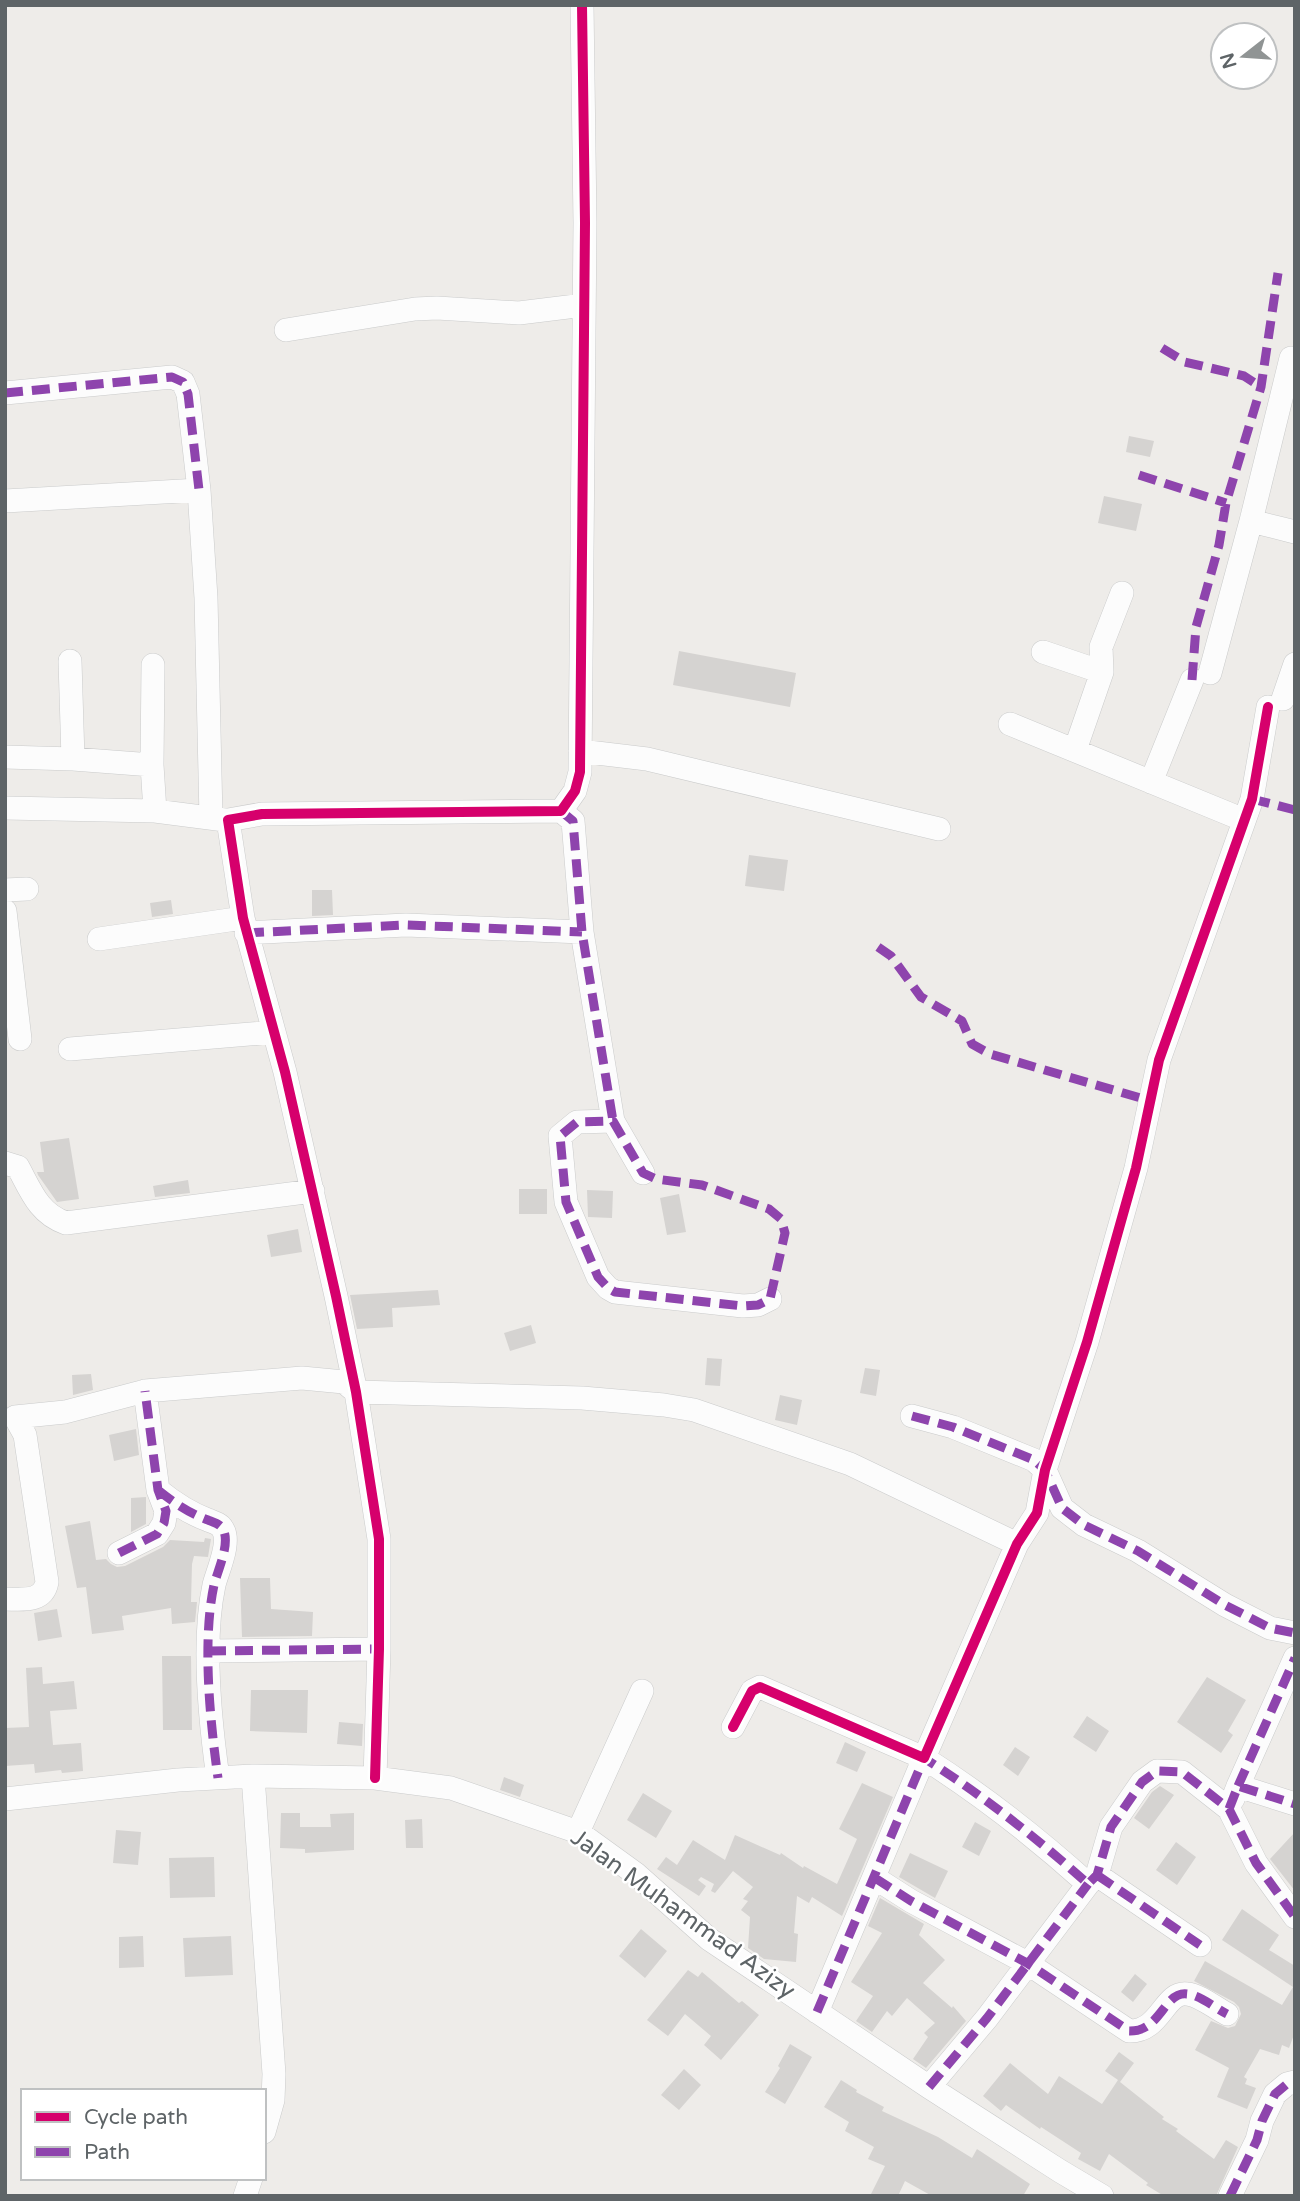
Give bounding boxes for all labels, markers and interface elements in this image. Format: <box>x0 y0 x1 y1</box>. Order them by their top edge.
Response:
north arrow <box>1209 21 1279 91</box>
text: N <box>1216 50 1241 71</box>
street label: Jalan Muhammad Azizy <box>565 1823 801 2005</box>
legend <box>21 2089 266 2180</box>
text: Cycle path <box>84 2105 188 2130</box>
text: Path <box>84 2140 130 2165</box>

